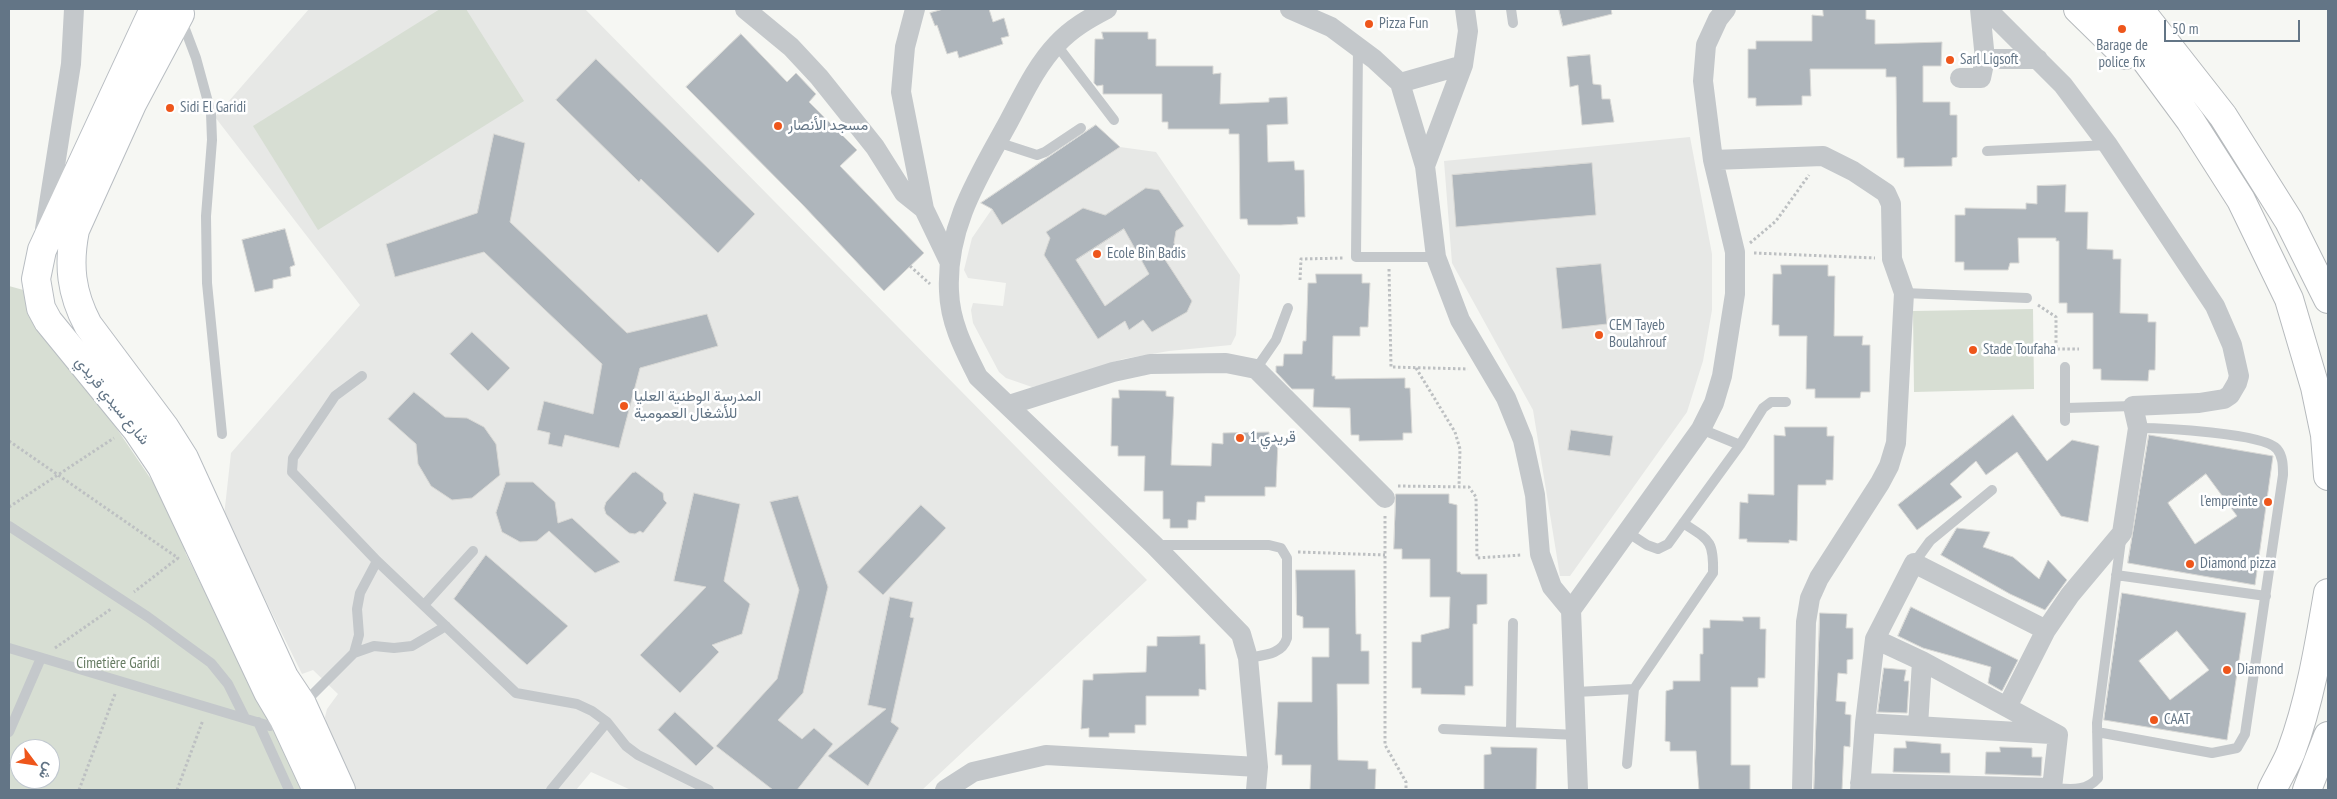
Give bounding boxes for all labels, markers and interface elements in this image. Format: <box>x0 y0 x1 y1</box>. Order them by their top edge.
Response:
scale bar <box>2167 10 2303 42</box>
place label: Pizza Fun <box>1379 15 1428 33</box>
marker: Pizza Fun <box>1363 18 1375 30</box>
text: 50 m <box>2172 19 2198 38</box>
marker: Barage de police fix <box>2116 23 2128 35</box>
place label: Barage de police fix <box>2096 37 2148 72</box>
place label: Sarl Ligsoft <box>1960 51 2018 69</box>
marker: Sarl Ligsoft <box>1944 54 1956 66</box>
place label: Sidi El Garidi <box>180 99 246 117</box>
marker: Sidi El Garidi <box>164 102 176 114</box>
place label: مسجد الأنصار <box>788 117 868 135</box>
marker: مسجد الأنصار <box>772 120 784 132</box>
place label: Ecole Bin Badis <box>1107 245 1186 263</box>
marker: Ecole Bin Badis <box>1091 248 1103 260</box>
place label: CEM Tayeb Boulahrouf <box>1609 317 1666 352</box>
marker: CEM Tayeb Boulahrouf <box>1593 329 1605 341</box>
place label: Stade Toufaha <box>1983 341 2056 359</box>
marker: Stade Toufaha <box>1967 344 1979 356</box>
street label: شارع سيدي قريدي <box>71 353 153 449</box>
place label: المدرسة الوطنية العليا للأشغال العمومية <box>634 388 761 423</box>
marker: المدرسة الوطنية العليا للأشغال العمومية <box>618 400 630 412</box>
place label: قريدي 1 <box>1250 429 1296 447</box>
marker: قريدي 1 <box>1234 432 1246 444</box>
place label: l'empreinte <box>2200 493 2258 511</box>
marker: l'empreinte <box>2262 496 2274 508</box>
place label: Diamond pizza <box>2200 555 2276 573</box>
marker: Diamond pizza <box>2184 558 2196 570</box>
park label: Cimetière Garidi <box>76 655 160 673</box>
place label: Diamond <box>2237 661 2283 679</box>
marker: Diamond <box>2221 664 2233 676</box>
place label: CAAT <box>2164 711 2191 729</box>
marker: CAAT <box>2148 714 2160 726</box>
north arrow <box>10 739 60 789</box>
text: ش <box>35 759 59 783</box>

